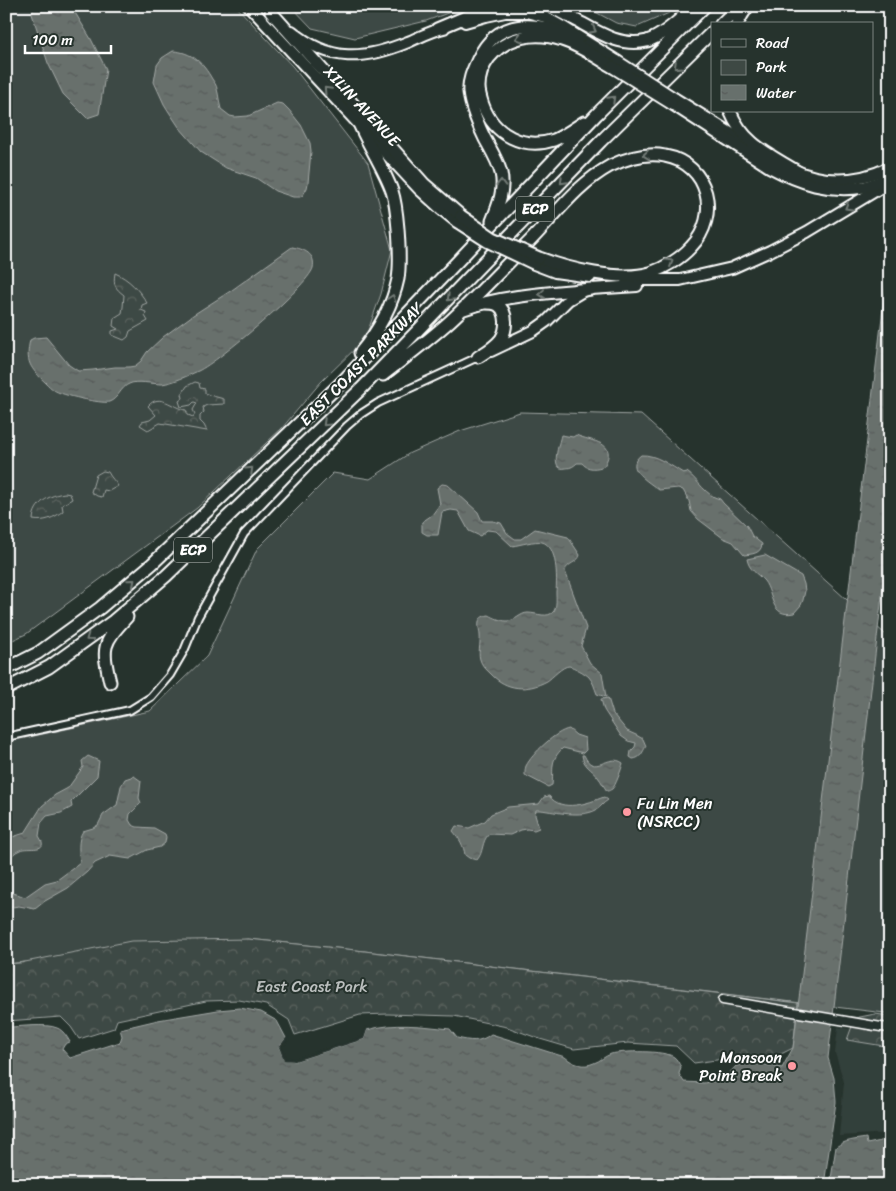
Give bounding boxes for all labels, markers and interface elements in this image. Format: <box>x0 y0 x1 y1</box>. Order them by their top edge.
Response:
scale bar <box>25 22 111 54</box>
legend <box>711 22 874 112</box>
one-way arrow <box>587 24 596 34</box>
text: 100 m <box>32 27 73 53</box>
text: Road <box>756 30 789 56</box>
one-way arrow <box>516 33 524 43</box>
text: Park <box>756 54 787 80</box>
street label: XILIN AVENUE <box>316 58 408 154</box>
one-way arrow <box>674 60 683 69</box>
text: Water <box>756 80 796 106</box>
one-way arrow <box>324 87 333 96</box>
one-way arrow <box>606 96 615 105</box>
one-way arrow <box>641 149 649 160</box>
one-way arrow <box>559 175 568 184</box>
one-way arrow <box>496 179 506 186</box>
road number: ECP <box>516 196 554 222</box>
one-way arrow <box>844 201 853 211</box>
one-way arrow <box>665 259 674 269</box>
one-way arrow <box>538 288 546 299</box>
one-way arrow <box>446 292 455 301</box>
street label: EAST COAST PARKWAY <box>292 294 431 433</box>
one-way arrow <box>386 294 396 303</box>
one-way arrow <box>323 417 332 426</box>
one-way arrow <box>245 467 254 476</box>
road number: ECP <box>174 538 212 562</box>
one-way arrow <box>126 579 135 587</box>
one-way arrow <box>86 632 95 640</box>
place label: Fu Lin Men (NSRCC) <box>637 789 713 836</box>
marker: Fu Lin Men (NSRCC) <box>621 806 633 818</box>
park label: East Coast Park <box>256 972 368 1001</box>
place label: Monsoon Point Break <box>699 1043 782 1090</box>
marker: Monsoon Point Break <box>786 1060 798 1072</box>

